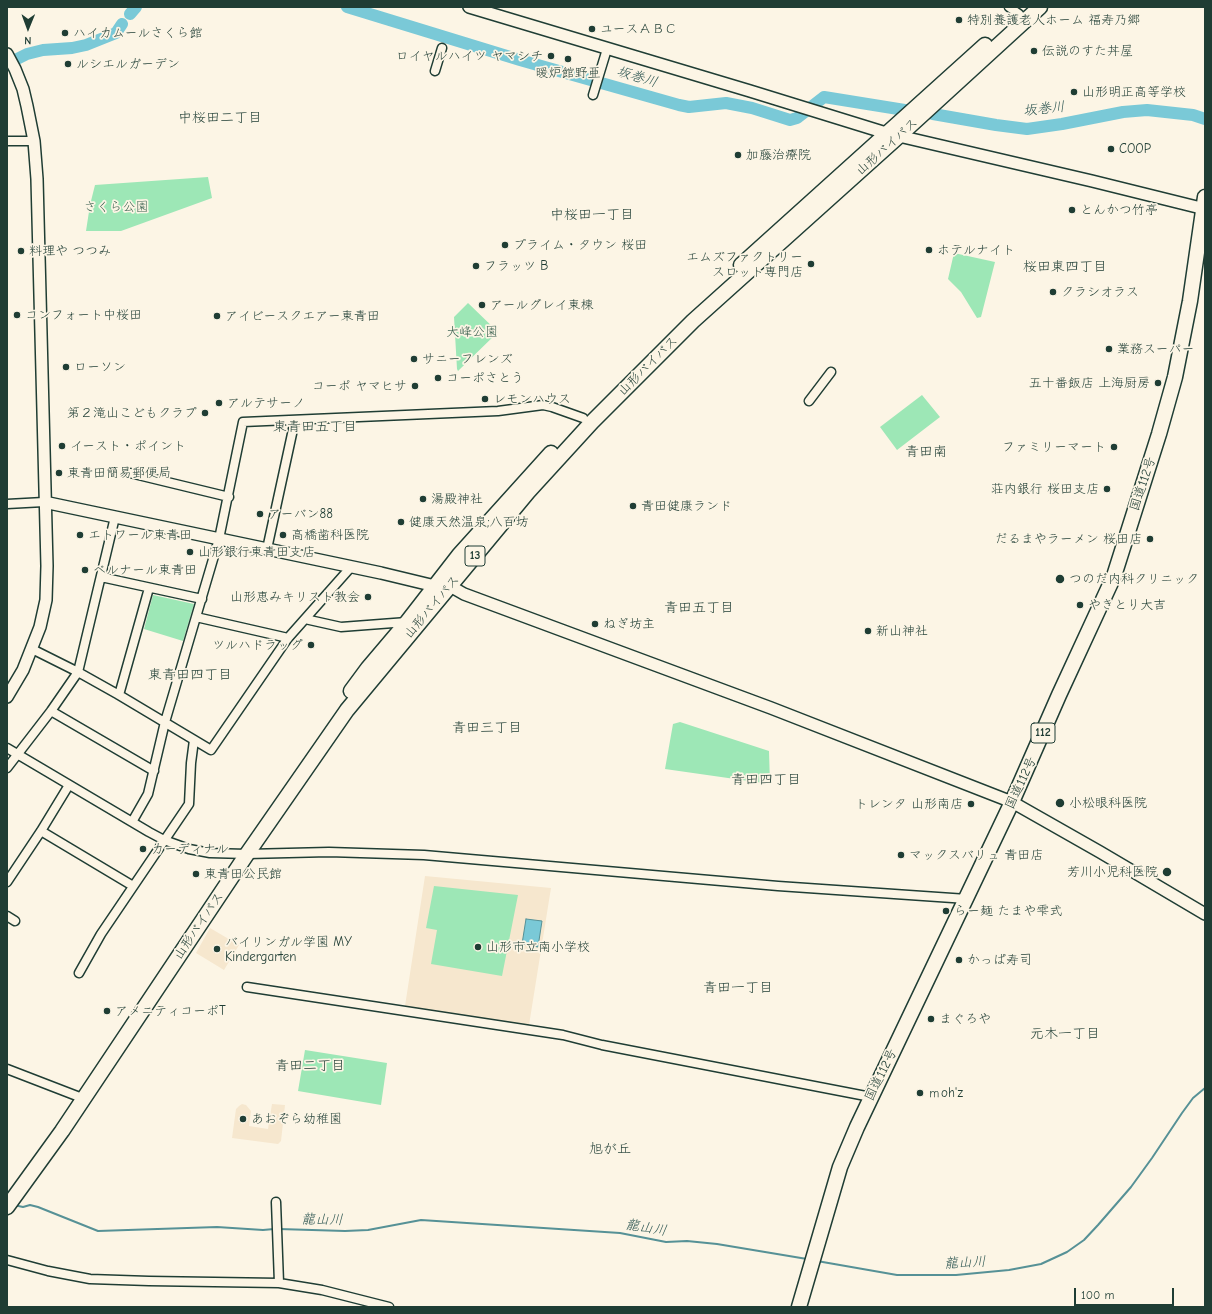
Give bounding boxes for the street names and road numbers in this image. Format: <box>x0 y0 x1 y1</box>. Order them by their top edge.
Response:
street label: 山形バイパス <box>853 115 921 179</box>
street label: 山形バイパス <box>615 333 681 399</box>
street label: 国道112号 <box>1127 455 1159 513</box>
road number: 13 <box>465 546 485 566</box>
street label: 山形バイパス <box>401 572 463 642</box>
road number: 112 <box>1031 723 1055 743</box>
street label: 国道112号 <box>1002 754 1040 812</box>
street label: 山形バイパス <box>171 889 227 963</box>
street label: 国道112号 <box>862 1046 900 1104</box>

